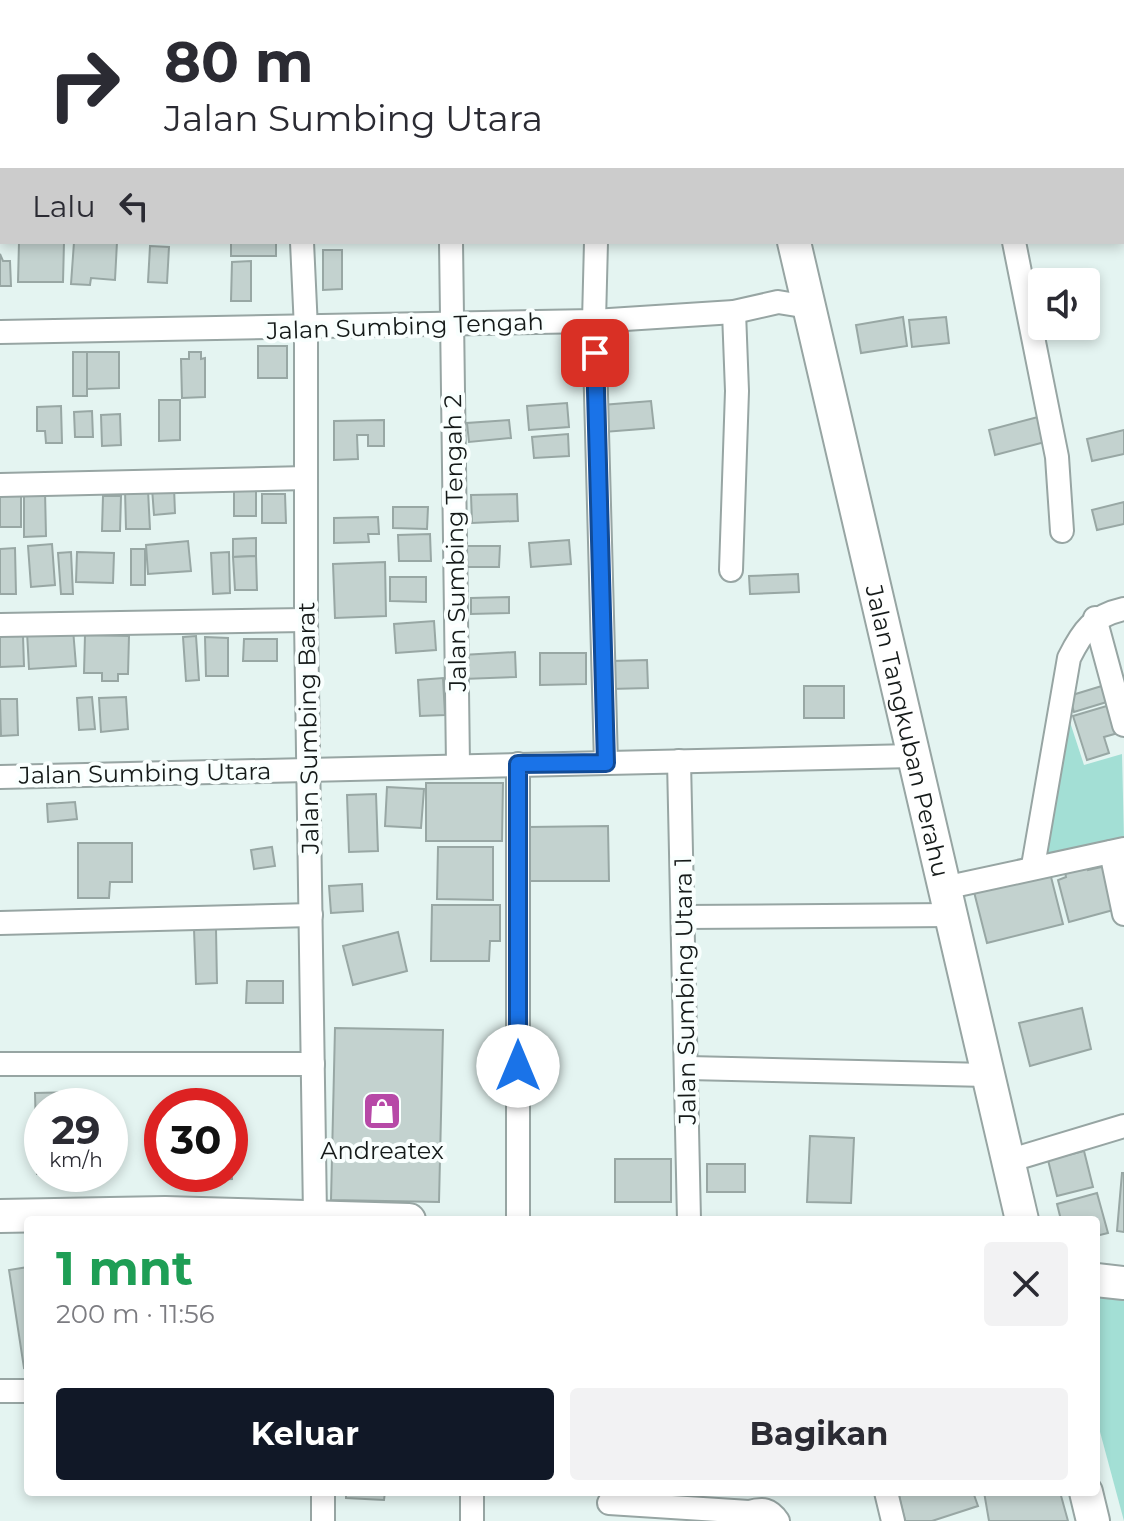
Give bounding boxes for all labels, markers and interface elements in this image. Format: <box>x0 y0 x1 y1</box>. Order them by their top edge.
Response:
text: 80 m <box>164 28 314 96</box>
icon: right <box>32 32 136 136</box>
text: Jalan Sumbing Utara <box>164 96 543 140</box>
icon: left <box>112 184 156 228</box>
text: Lalu <box>32 188 96 225</box>
map controls <box>1028 268 1100 340</box>
button: sound <box>1028 268 1100 340</box>
street label: Jalan Sumbing Tengah <box>265 307 544 345</box>
pin <box>561 319 629 387</box>
icon: arrive <box>573 331 617 375</box>
street label: Jalan Sumbing Tengah 2 <box>438 394 472 693</box>
street label: Jalan Tangkuban Perahu <box>860 581 956 880</box>
street label: Jalan Sumbing Barat <box>291 601 325 855</box>
street label: Jalan Sumbing Utara <box>17 756 272 790</box>
street label: Jalan Sumbing Utara 1 <box>668 857 702 1126</box>
position arrow <box>476 1024 560 1108</box>
speed limit sign: 30 <box>144 1088 248 1192</box>
shop icon: Andreatex <box>361 1090 403 1132</box>
text: 29 <box>51 1105 101 1154</box>
place label: Andreatex <box>320 1136 444 1165</box>
text: km/h <box>49 1148 103 1172</box>
text: 1 mnt <box>56 1239 193 1297</box>
button: close <box>984 1242 1068 1326</box>
text: 200 m · 11:56 <box>56 1298 215 1330</box>
button: Keluar <box>56 1388 554 1480</box>
button: Bagikan <box>570 1388 1068 1480</box>

